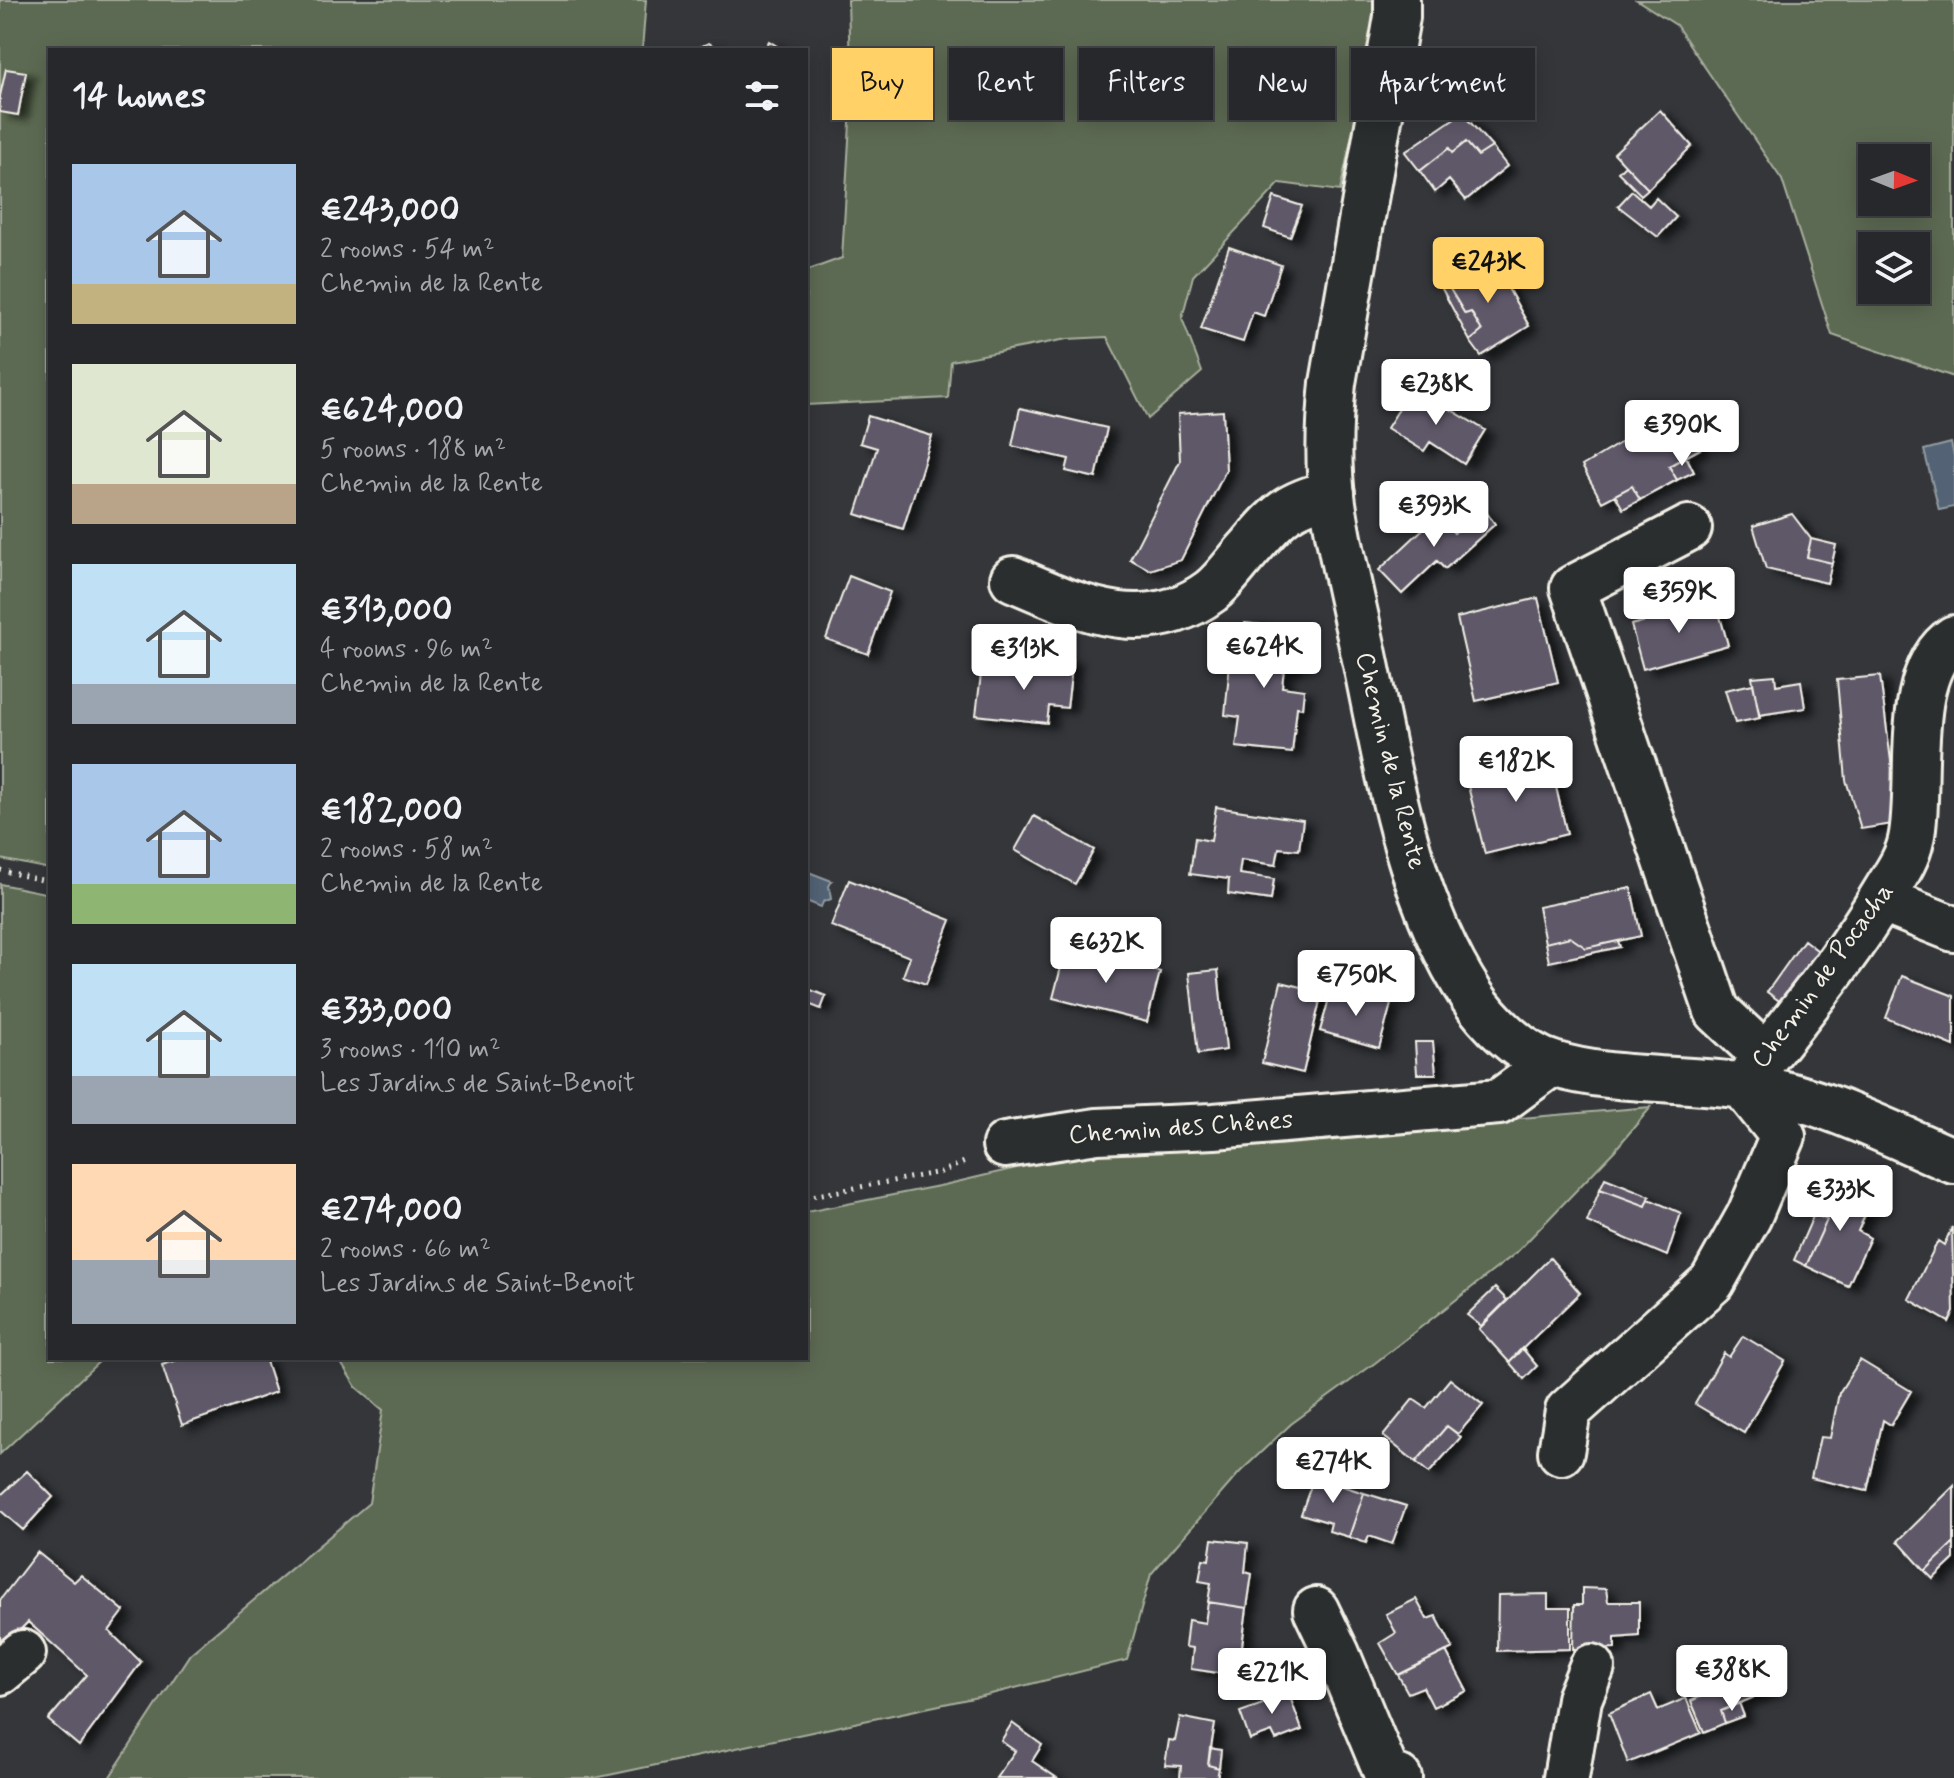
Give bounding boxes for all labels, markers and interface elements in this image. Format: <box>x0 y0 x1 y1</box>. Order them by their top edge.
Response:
chip: Buy <box>832 48 933 120</box>
chip: Rent <box>949 48 1063 120</box>
chip: Filters <box>1079 48 1213 120</box>
chip: New <box>1229 48 1335 120</box>
chip: Apartment <box>1351 48 1535 120</box>
text: 14 homes <box>72 74 206 119</box>
icon: filters <box>740 74 784 118</box>
north arrow <box>1858 144 1930 216</box>
map controls <box>1858 144 1930 304</box>
text: €243,000 <box>320 188 460 233</box>
icon: home <box>136 196 232 292</box>
button: layers <box>1858 232 1930 304</box>
text: 2 rooms · 54 m² <box>320 233 495 267</box>
pin: €243K <box>1432 237 1544 305</box>
text: €243K <box>1451 246 1525 280</box>
text: Chemin de la Rente <box>320 267 543 301</box>
pin: €238K <box>1380 359 1492 427</box>
text: €238K <box>1399 368 1473 402</box>
text: €624,000 <box>320 388 464 433</box>
icon: home <box>136 396 232 492</box>
pin: €390K <box>1626 400 1738 468</box>
text: €390K <box>1643 409 1721 443</box>
text: 5 rooms · 188 m² <box>320 433 506 467</box>
text: Chemin de la Rente <box>320 467 543 501</box>
pin: €393K <box>1378 481 1490 549</box>
text: €393K <box>1397 490 1471 524</box>
pin: €359K <box>1623 567 1735 635</box>
text: €359K <box>1642 576 1716 610</box>
text: €313,000 <box>320 588 452 633</box>
icon: home <box>136 596 232 692</box>
pin: €624K <box>1208 622 1320 690</box>
pin: €313K <box>968 624 1080 692</box>
text: €624K <box>1225 631 1303 665</box>
text: 4 rooms · 96 m² <box>320 633 493 667</box>
text: €313K <box>990 633 1058 667</box>
street label: Chemin de la Rente <box>1347 649 1433 873</box>
text: Chemin de la Rente <box>320 667 543 701</box>
pin: €182K <box>1460 736 1572 804</box>
text: €182K <box>1478 745 1554 779</box>
text: €182,000 <box>320 788 463 833</box>
icon: home <box>136 796 232 892</box>
text: 2 rooms · 58 m² <box>320 833 493 867</box>
text: Chemin de la Rente <box>320 867 543 901</box>
street label: Chemin de Pocacha <box>1744 876 1902 1076</box>
pin: €632K <box>1050 917 1162 985</box>
text: €632K <box>1068 926 1144 960</box>
pin: €750K <box>1300 950 1412 1018</box>
text: €750K <box>1316 959 1396 993</box>
text: €333,000 <box>320 988 452 1033</box>
icon: home <box>136 996 232 1092</box>
text: 3 rooms · 110 m² <box>320 1033 501 1067</box>
text: Les Jardins de Saint-Benoit <box>320 1067 635 1101</box>
street label: Chemin des Chênes <box>1068 1103 1294 1153</box>
pin: €333K <box>1784 1165 1896 1233</box>
text: €333K <box>1806 1174 1874 1208</box>
text: €274,000 <box>320 1188 462 1233</box>
icon: home <box>136 1196 232 1292</box>
text: 2 rooms · 66 m² <box>320 1233 491 1267</box>
text: Les Jardins de Saint-Benoit <box>320 1267 635 1301</box>
pin: €274K <box>1277 1437 1389 1505</box>
text: €274K <box>1295 1446 1371 1480</box>
pin: €388K <box>1676 1645 1788 1713</box>
pin: €221K <box>1216 1648 1328 1716</box>
text: €388K <box>1694 1654 1770 1688</box>
text: €221K <box>1236 1657 1308 1691</box>

